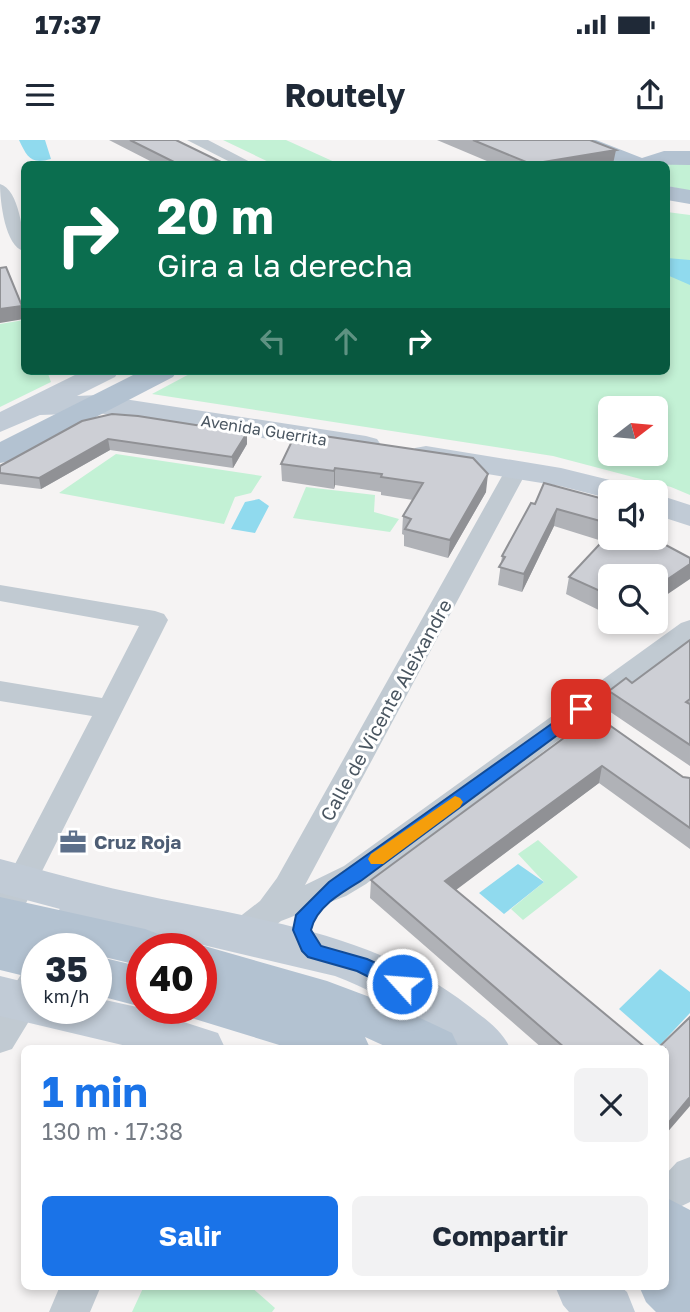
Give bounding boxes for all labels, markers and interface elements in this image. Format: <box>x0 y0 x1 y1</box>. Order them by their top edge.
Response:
text: 17:37 <box>35 9 101 40</box>
icon: menu <box>21 76 59 114</box>
text: Routely <box>285 76 405 114</box>
icon: share <box>631 76 669 114</box>
text: 20 m <box>157 186 274 245</box>
icon: right <box>42 189 133 280</box>
text: Gira a la derecha <box>157 246 413 284</box>
icon: left <box>254 322 292 360</box>
icon: ahead <box>327 322 365 360</box>
icon: right <box>400 322 438 360</box>
north arrow <box>598 396 668 466</box>
map controls <box>598 396 668 634</box>
street label: Avenida Guerrita <box>200 410 328 450</box>
button: sound <box>598 480 668 550</box>
button: search <box>598 564 668 634</box>
street label: Calle de Vicente Aleixandre <box>315 595 456 825</box>
pin <box>551 679 611 739</box>
icon: arrive <box>562 690 600 728</box>
office icon: Cruz Roja <box>58 827 88 857</box>
place label: Cruz Roja <box>94 830 181 853</box>
speed limit sign: 40 <box>126 933 217 1024</box>
position arrow <box>365 947 439 1021</box>
text: 35 <box>45 948 88 990</box>
text: km/h <box>44 985 89 1007</box>
text: 1 min <box>42 1066 148 1116</box>
button: close <box>574 1068 648 1142</box>
text: 130 m · 17:38 <box>42 1117 183 1145</box>
button: Salir <box>42 1196 338 1276</box>
button: Compartir <box>352 1196 648 1276</box>

